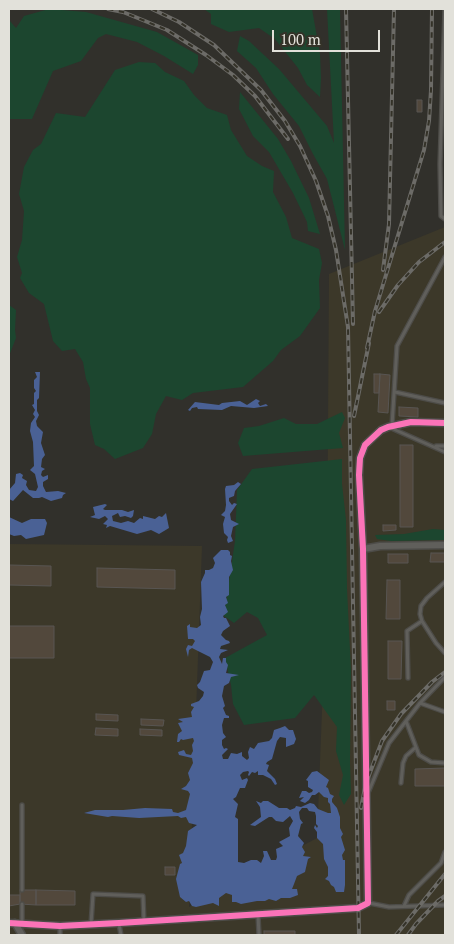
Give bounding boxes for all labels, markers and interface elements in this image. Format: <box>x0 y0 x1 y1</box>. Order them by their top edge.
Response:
scale bar <box>274 20 382 52</box>
text: 100 m <box>280 29 321 49</box>

